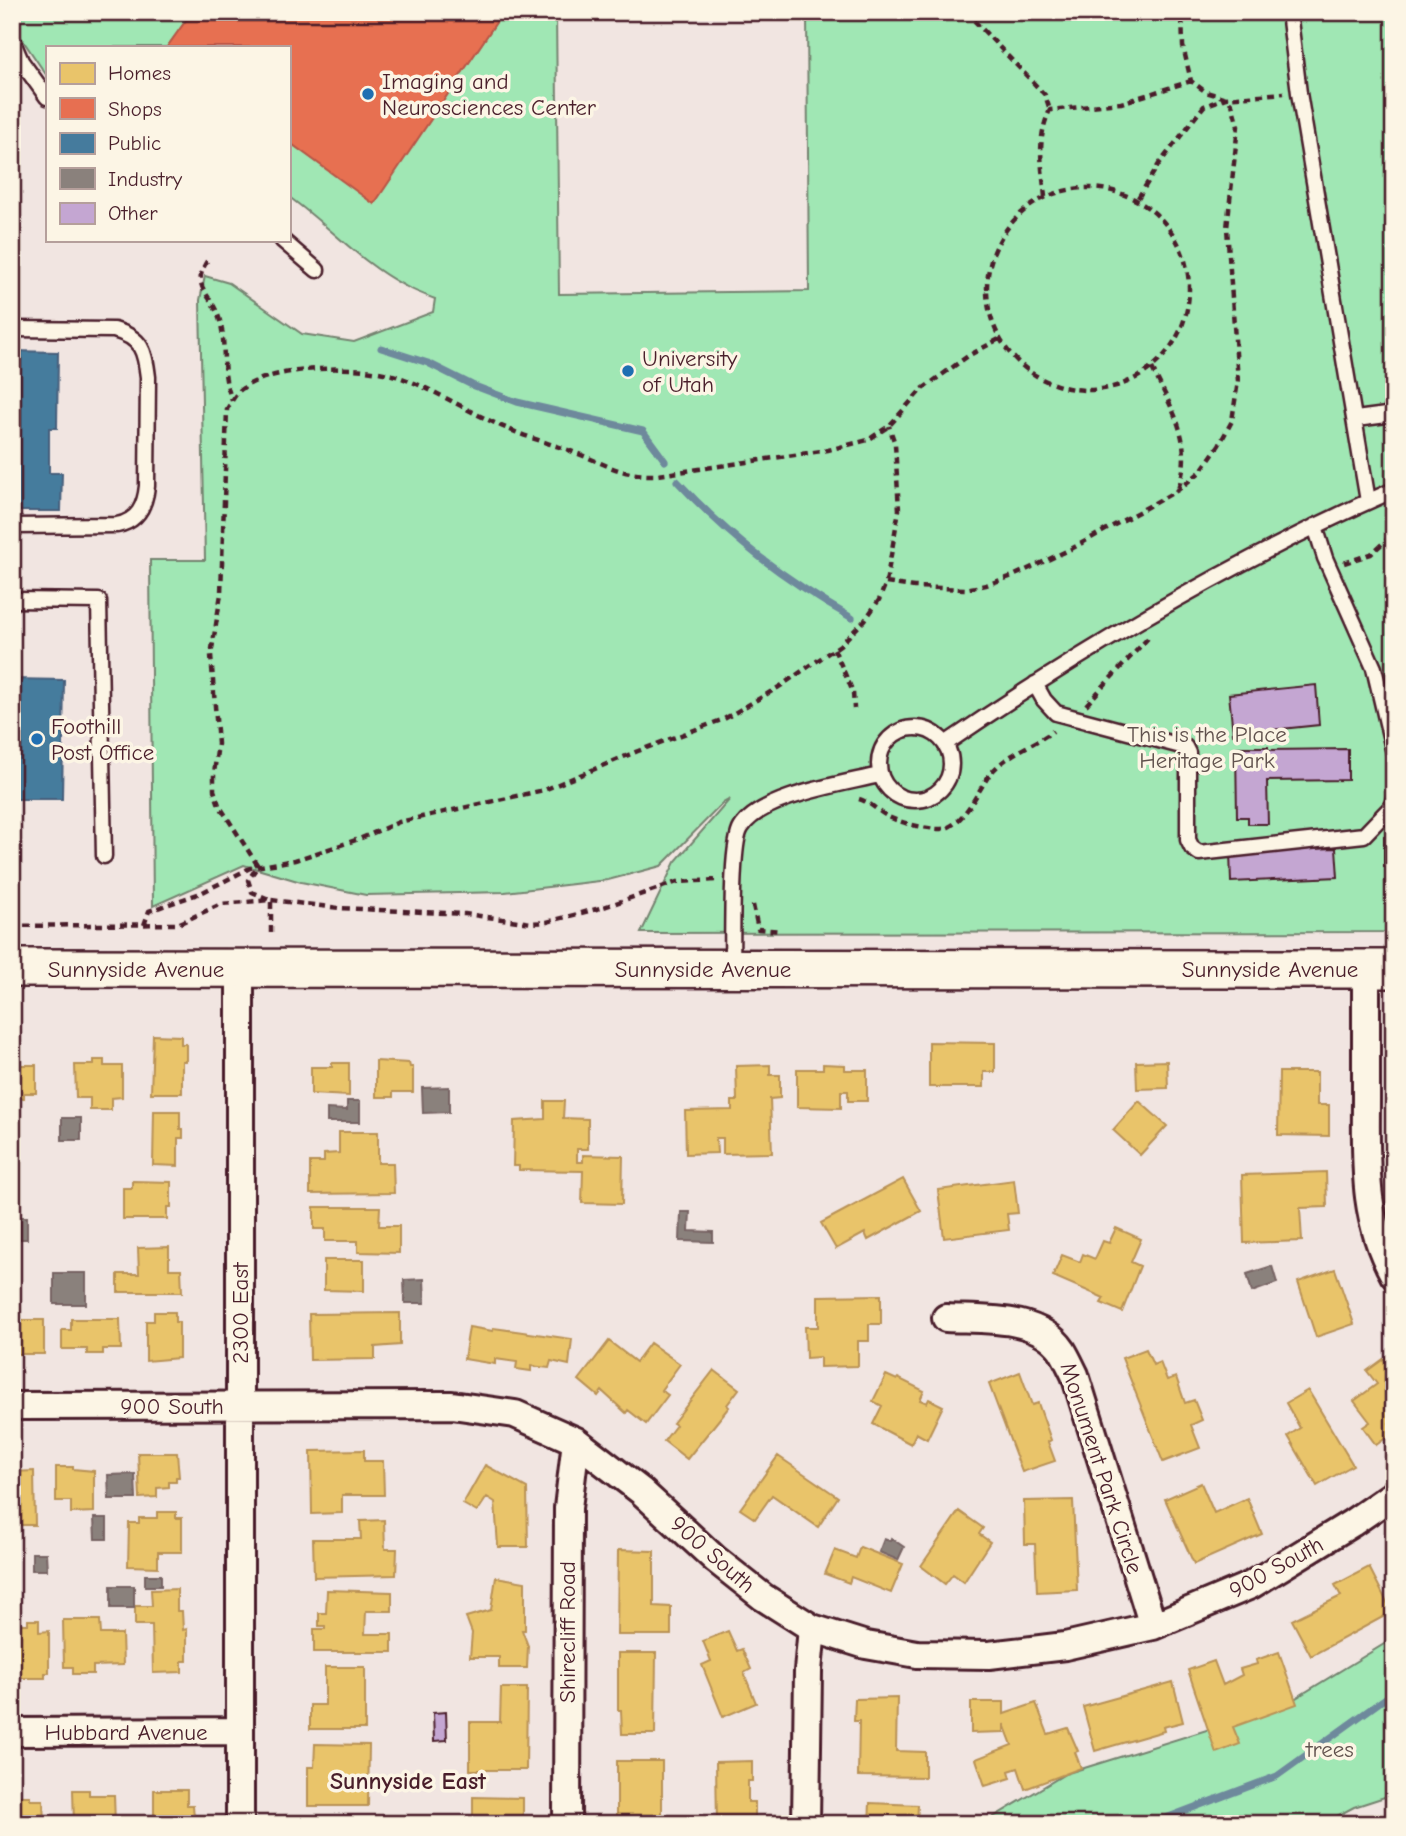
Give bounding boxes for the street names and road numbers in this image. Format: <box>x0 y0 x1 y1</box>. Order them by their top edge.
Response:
street label: Sunnyside Avenue <box>48 956 224 983</box>
street label: Sunnyside Avenue <box>615 956 791 983</box>
street label: Sunnyside Avenue <box>1182 956 1358 983</box>
street label: 2300 East <box>227 1261 254 1364</box>
street label: Monument Park Circle <box>1055 1359 1148 1577</box>
street label: 900 South <box>120 1393 224 1420</box>
street label: 900 South <box>665 1510 761 1598</box>
street label: 900 South <box>1224 1531 1328 1604</box>
street label: Shirecliff Road <box>554 1561 581 1703</box>
street label: Hubbard Avenue <box>44 1719 208 1746</box>

